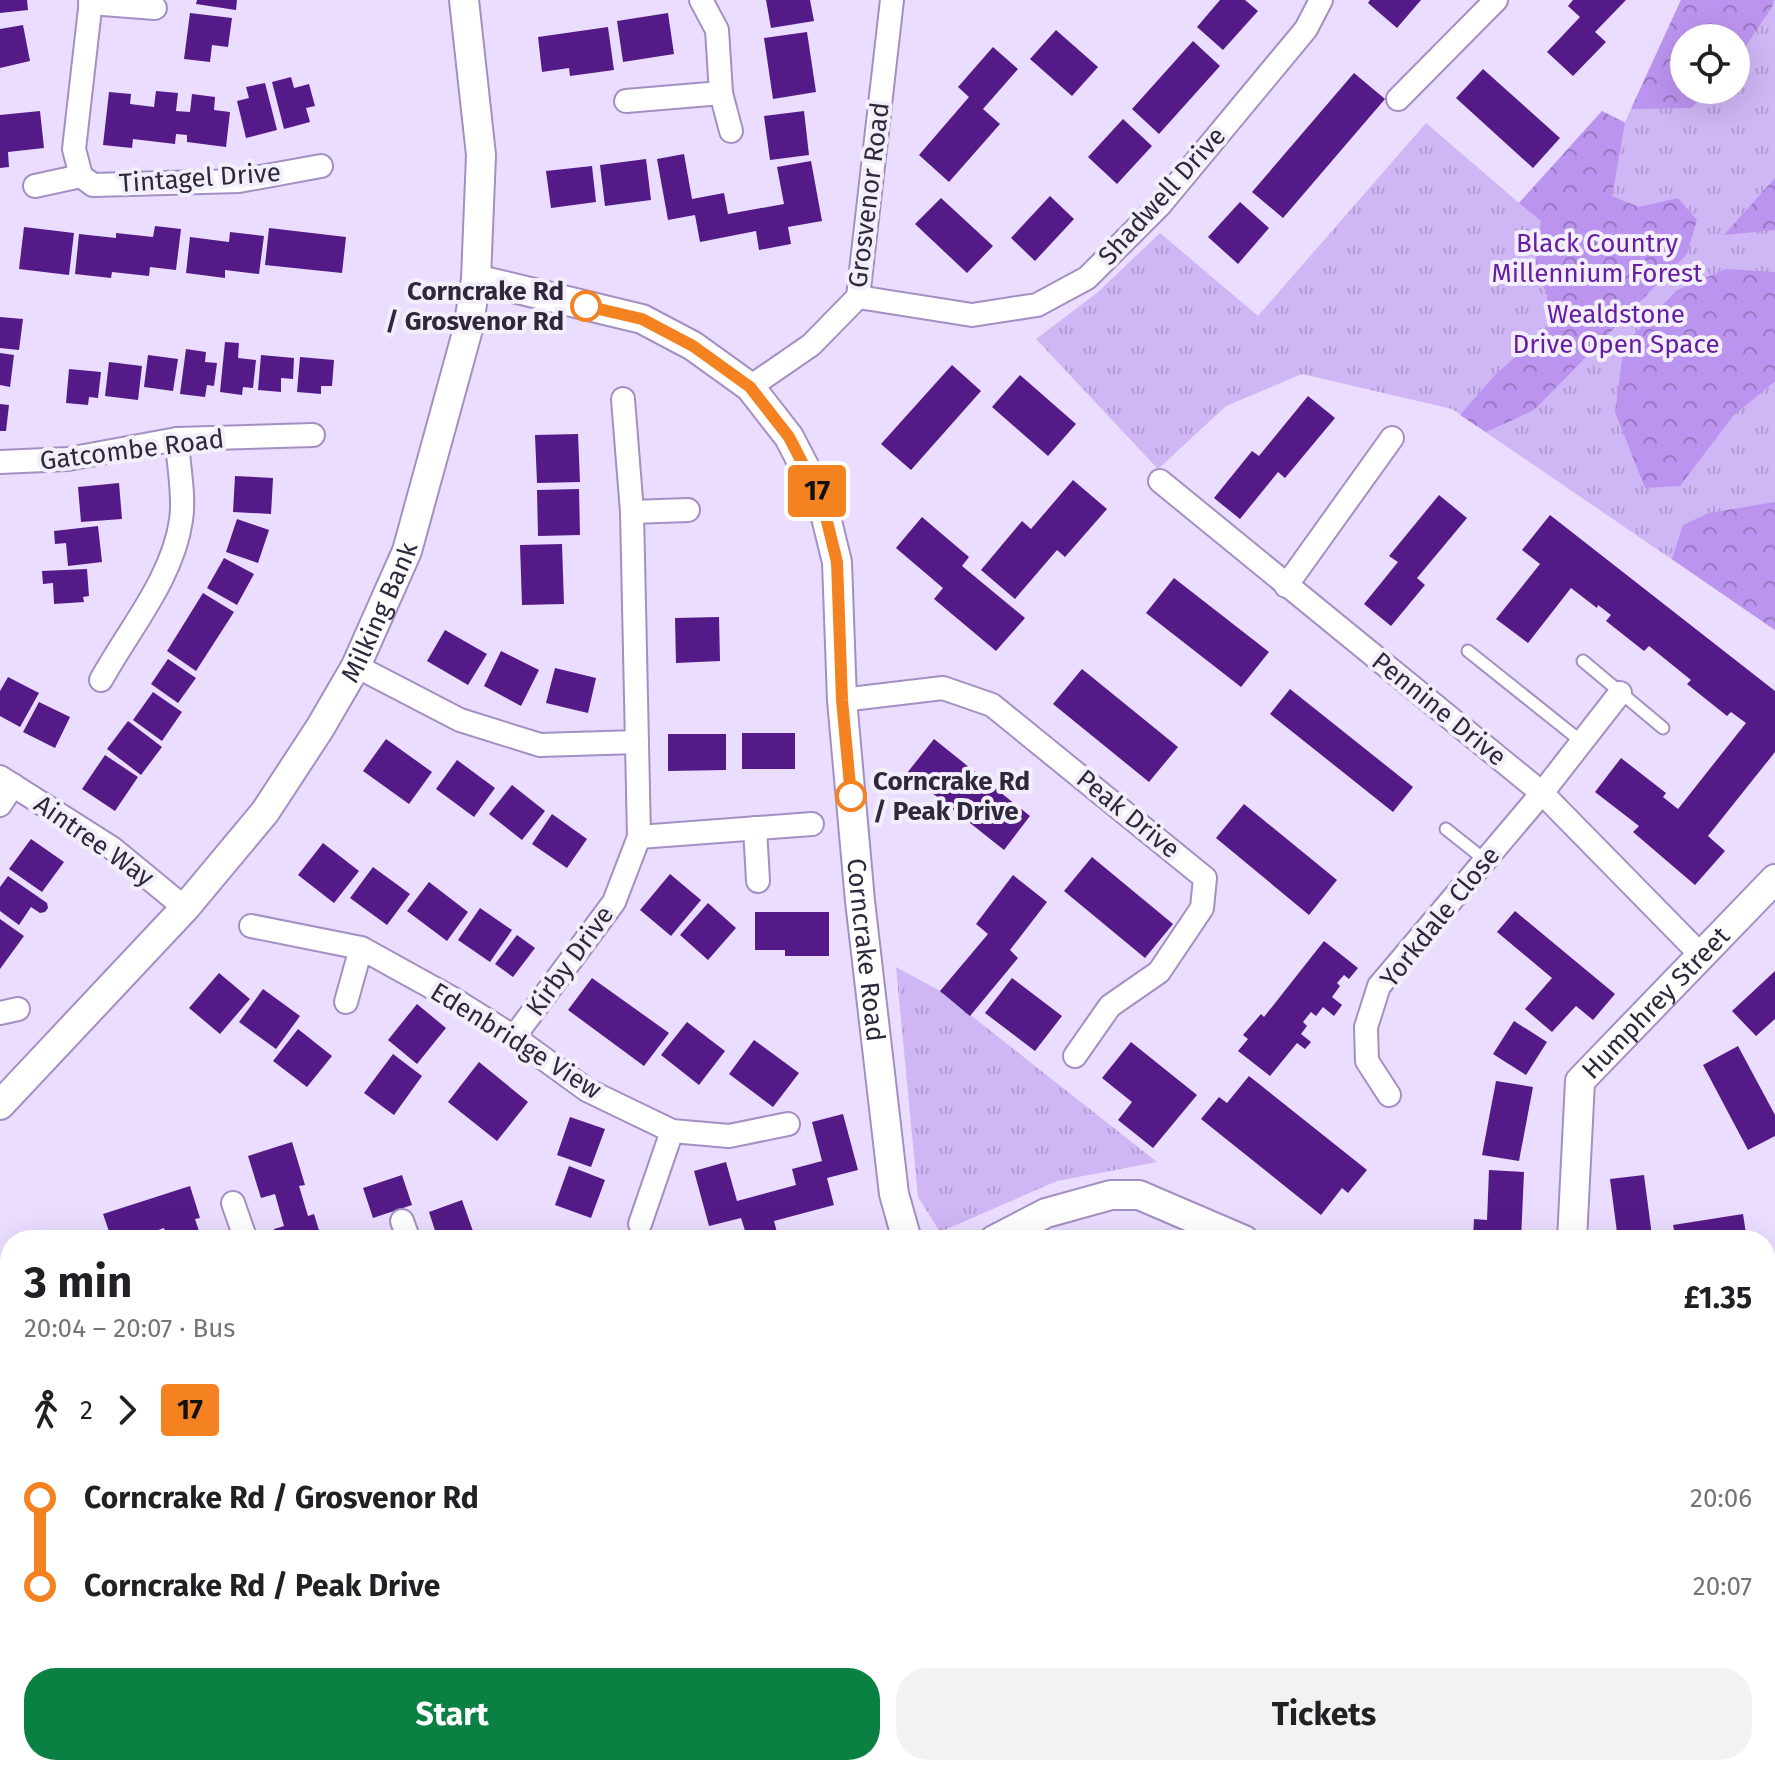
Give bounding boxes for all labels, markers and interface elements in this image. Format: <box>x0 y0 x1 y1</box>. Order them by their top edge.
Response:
map controls <box>1670 24 1750 104</box>
button: locate <box>1670 24 1750 104</box>
street label: Grosvenor Road <box>842 100 896 290</box>
street label: Shadwell Drive <box>1092 121 1232 271</box>
street label: Tintagel Drive <box>118 157 282 199</box>
park label: Black Country Millennium Forest <box>1492 228 1703 289</box>
place label: Corncrake Rd / Grosvenor Rd <box>385 276 564 337</box>
marker: Corncrake Rd / Grosvenor Rd <box>571 291 601 321</box>
park label: Wealdstone Drive Open Space <box>1512 299 1720 360</box>
street label: Gatcombe Road <box>38 423 226 477</box>
line badge: 17 <box>781 465 853 517</box>
text: 17 <box>804 474 830 507</box>
street label: Milking Bank <box>334 539 424 688</box>
street label: Pennine Drive <box>1366 645 1512 773</box>
street label: Peak Drive <box>1070 763 1186 865</box>
place label: Corncrake Rd / Peak Drive <box>873 766 1030 827</box>
marker: Corncrake Rd / Peak Drive <box>836 781 866 811</box>
street label: Aintree Way <box>28 789 160 894</box>
street label: Yorkdale Close <box>1374 840 1506 994</box>
street label: Corncrake Road <box>841 857 892 1043</box>
street label: Kirby Drive <box>520 900 620 1022</box>
street label: Humphrey Street <box>1575 920 1736 1085</box>
street label: Edenbridge View <box>425 976 607 1106</box>
text: 3 min <box>24 1256 132 1309</box>
text: £1.35 <box>1684 1280 1752 1316</box>
text: 20:04 – 20:07 · Bus <box>24 1313 236 1344</box>
icon: walk <box>24 1388 68 1432</box>
icon: forward <box>105 1388 149 1432</box>
text: 17 <box>177 1393 203 1426</box>
text: 2 <box>80 1395 93 1426</box>
text: Corncrake Rd / Grosvenor Rd <box>84 1480 479 1516</box>
text: 20:06 <box>1690 1483 1752 1514</box>
text: Corncrake Rd / Peak Drive <box>84 1568 440 1604</box>
text: 20:07 <box>1693 1571 1752 1602</box>
button: Start <box>24 1668 880 1760</box>
button: Tickets <box>896 1668 1752 1760</box>

